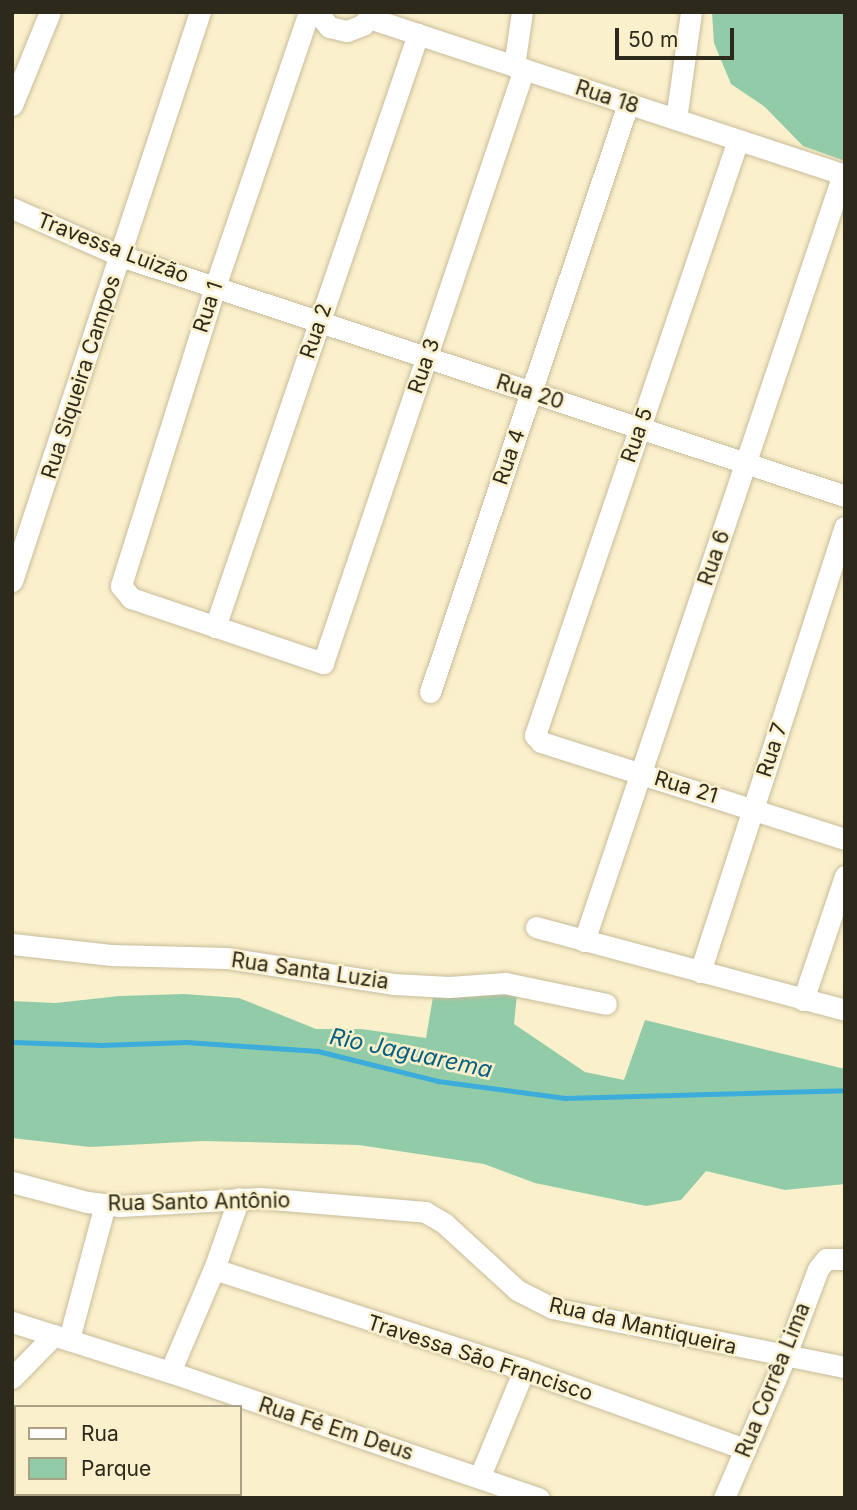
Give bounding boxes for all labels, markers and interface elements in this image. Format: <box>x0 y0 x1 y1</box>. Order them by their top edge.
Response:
scale bar <box>619 14 738 58</box>
text: 50 m <box>628 27 678 52</box>
street label: Rua 18 <box>572 75 642 119</box>
street label: Travessa Luizão <box>34 207 192 289</box>
street label: Rua Siqueira Campos <box>36 272 126 482</box>
street label: Rua 1 <box>188 278 228 336</box>
street label: Rua 2 <box>295 300 337 362</box>
street label: Rua 3 <box>403 335 445 397</box>
street label: Rua 20 <box>493 369 567 415</box>
street label: Rua 5 <box>616 404 658 466</box>
street label: Rua 4 <box>488 426 530 488</box>
street label: Rua 6 <box>693 527 735 589</box>
street label: Rua 7 <box>751 720 793 780</box>
street label: Rua 21 <box>651 765 721 809</box>
street label: Rua Santa Luzia <box>230 947 390 995</box>
water label: Rio Jaguarema <box>327 1022 495 1084</box>
street label: Rua Santo Antônio <box>107 1188 291 1216</box>
street label: Rua da Mantiqueira <box>547 1292 739 1360</box>
street label: Rua Corrêa Lima <box>730 1299 816 1461</box>
street label: Travessa São Francisco <box>364 1310 596 1406</box>
street label: Rua Fé Em Deus <box>255 1392 417 1466</box>
legend <box>14 1405 242 1496</box>
text: Rua <box>81 1421 119 1446</box>
text: Parque <box>81 1456 151 1481</box>

